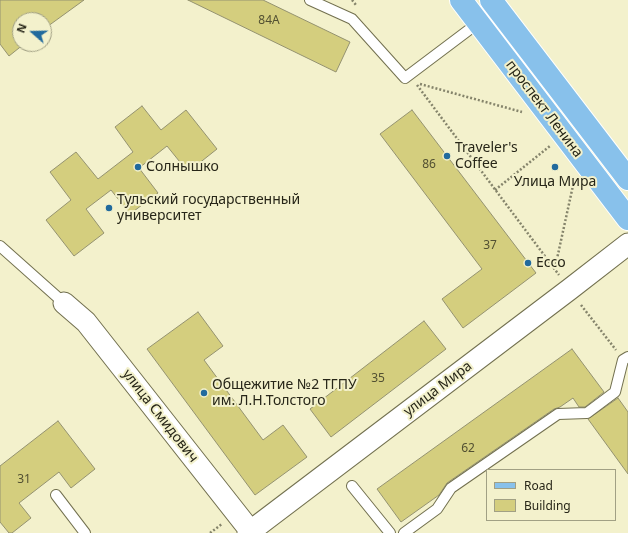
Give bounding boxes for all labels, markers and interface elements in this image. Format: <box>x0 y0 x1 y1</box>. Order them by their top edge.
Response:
north arrow <box>12 12 52 52</box>
house number: 84А <box>258 14 280 28</box>
text: N <box>13 21 30 35</box>
street label: проспект Ленина <box>502 57 586 161</box>
place label: Traveler's Coffee <box>455 140 518 172</box>
marker: Traveler's Coffee <box>442 151 452 161</box>
house number: 86 <box>422 158 436 172</box>
place label: Солнышко <box>146 159 219 175</box>
marker: Солнышко <box>133 162 143 172</box>
marker: Улица Мира <box>550 162 560 172</box>
place label: Улица Мира <box>514 174 596 190</box>
place label: Тульский государственный университет <box>117 192 300 224</box>
marker: Тульский государственный университет <box>104 203 114 213</box>
house number: 37 <box>483 239 497 253</box>
place label: Ecco <box>536 255 566 271</box>
marker: Ecco <box>523 258 533 268</box>
street label: улица Мира <box>401 358 475 420</box>
street label: улица Смидович <box>118 366 202 466</box>
house number: 35 <box>371 372 385 386</box>
place label: Общежитие №2 ТГПУ им. Л.Н.Толстого <box>212 377 357 410</box>
marker: Общежитие №2 ТГПУ им. Л.Н.Толстого <box>199 388 209 398</box>
house number: 62 <box>461 442 475 456</box>
legend <box>486 469 616 521</box>
house number: 31 <box>17 473 31 487</box>
text: Road <box>524 477 553 494</box>
text: Building <box>524 497 571 514</box>

